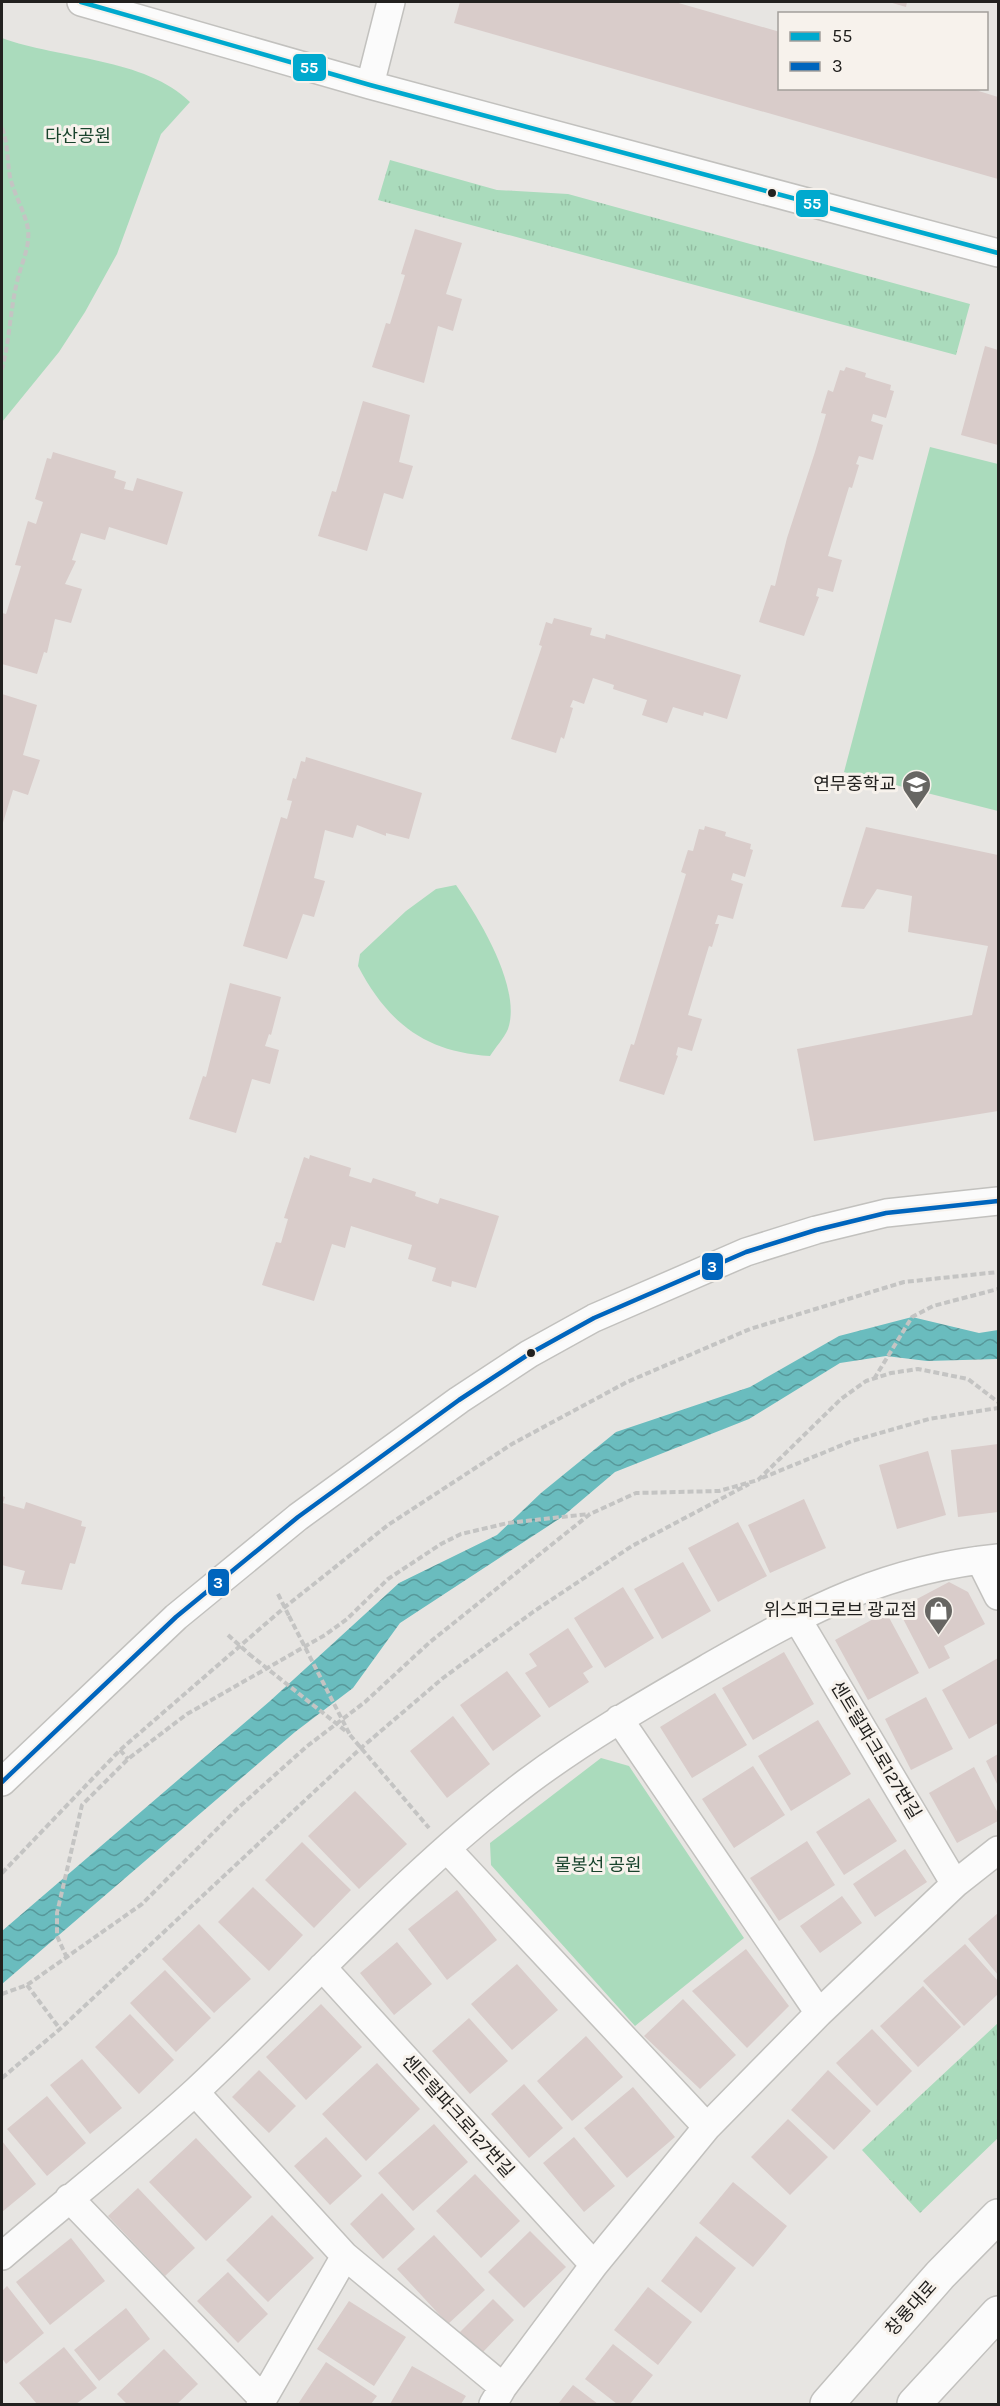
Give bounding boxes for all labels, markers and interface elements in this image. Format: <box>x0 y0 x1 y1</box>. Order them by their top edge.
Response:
legend <box>778 12 988 90</box>
text: 55 <box>832 25 852 47</box>
line badge: 55 <box>292 53 327 82</box>
text: 3 <box>832 55 843 77</box>
text: 55 <box>300 58 318 77</box>
park label: 다산공원 <box>45 125 111 147</box>
unlabelled marker <box>766 187 778 199</box>
line badge: 55 <box>795 189 829 218</box>
text: 55 <box>803 194 821 213</box>
school or university icon: 연무중학교 <box>901 768 933 810</box>
place label: 연무중학교 <box>813 773 896 795</box>
line badge: 3 <box>701 1252 724 1281</box>
text: 3 <box>707 1257 717 1276</box>
unlabelled marker <box>525 1347 537 1359</box>
line badge: 3 <box>207 1568 230 1597</box>
text: 3 <box>213 1573 223 1592</box>
shop icon: 위스퍼그로브 광교점 <box>922 1594 954 1636</box>
place label: 위스퍼그로브 광교점 <box>764 1599 917 1621</box>
street label: 센트럴파크로127번길 <box>826 1677 926 1823</box>
park label: 물봉선 공원 <box>554 1854 642 1876</box>
street label: 센트럴파크로127번길 <box>397 2050 519 2182</box>
street label: 창룡대로 <box>881 2276 941 2340</box>

